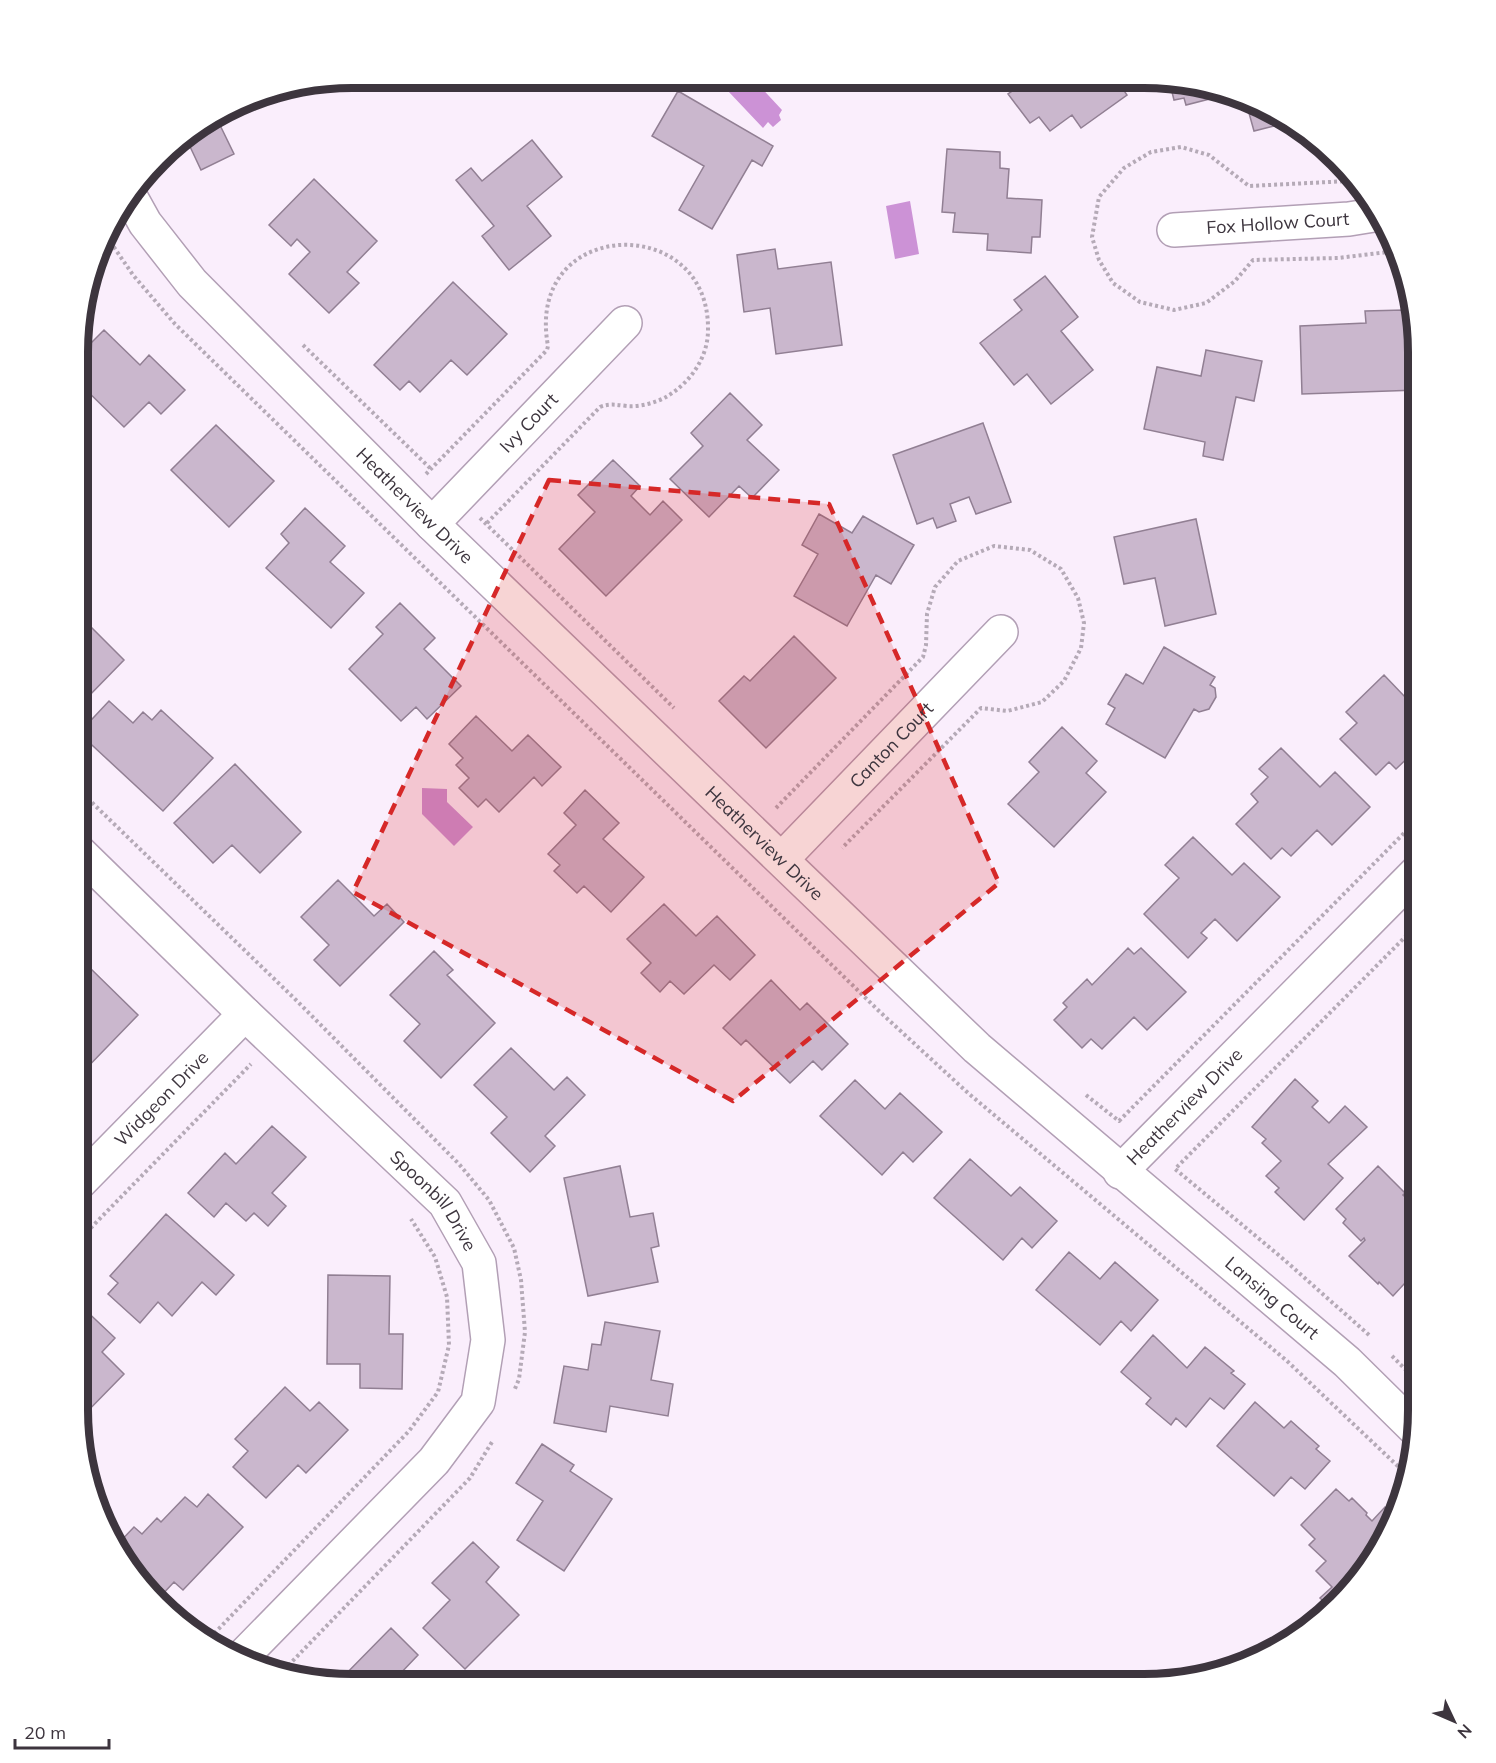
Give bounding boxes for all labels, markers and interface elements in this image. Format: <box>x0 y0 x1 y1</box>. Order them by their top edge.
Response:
street label: Fox Hollow Court <box>1206 207 1350 239</box>
street label: Ivy Court <box>495 388 563 457</box>
street label: Heatherview Drive <box>352 443 478 568</box>
street label: Canton Court <box>845 697 938 793</box>
street label: Heatherview Drive <box>700 781 829 905</box>
street label: Heatherview Drive <box>1121 1043 1247 1170</box>
street label: Widgeon Drive <box>109 1046 213 1151</box>
street label: Spoonbill Drive <box>385 1145 482 1255</box>
street label: Lansing Court <box>1220 1251 1324 1344</box>
north arrow <box>1424 1691 1484 1751</box>
scale bar <box>15 1712 110 1750</box>
text: N <box>1453 1720 1476 1743</box>
text: 20 m <box>24 1721 66 1744</box>

